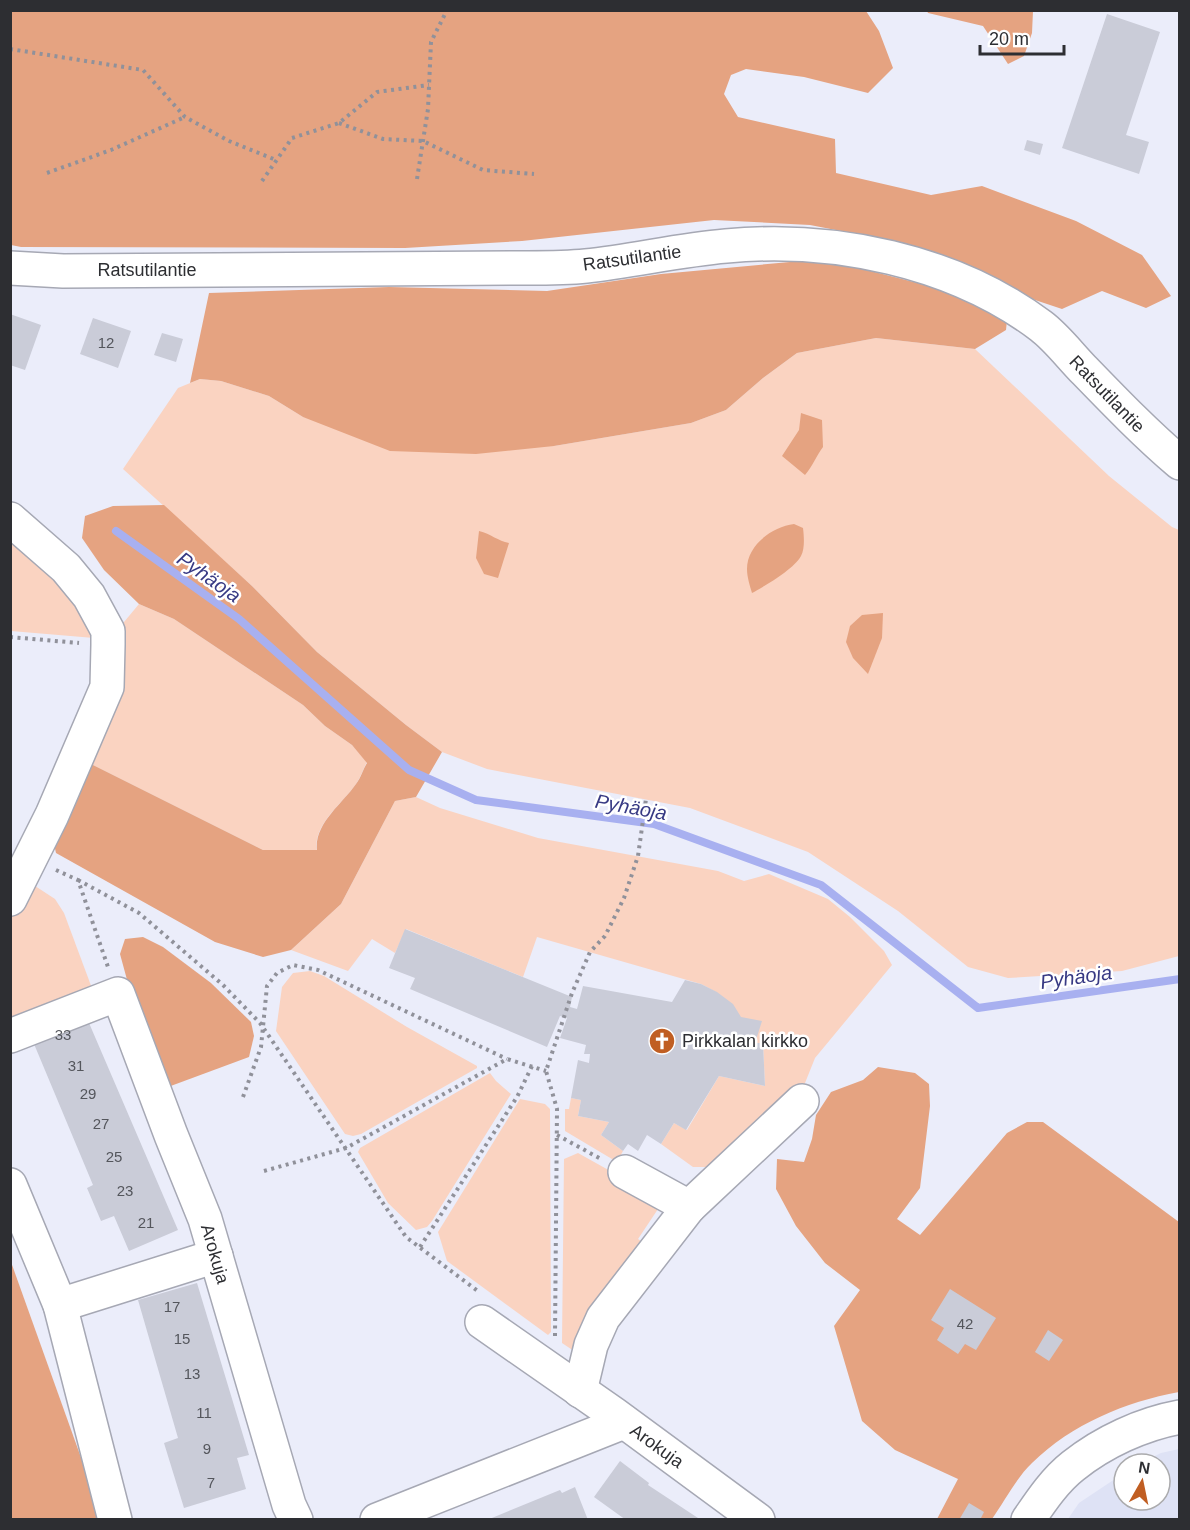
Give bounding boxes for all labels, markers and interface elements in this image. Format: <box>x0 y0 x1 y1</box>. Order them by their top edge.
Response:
scale bar <box>980 18 1064 56</box>
text: 20 m <box>989 29 1029 49</box>
street label: Ratsutilantie <box>582 241 682 275</box>
street label: Ratsutilantie <box>97 260 197 280</box>
house number: 12 <box>98 334 114 351</box>
street label: Ratsutilantie <box>1065 351 1149 437</box>
water label: Pyhäoja <box>173 547 245 607</box>
water label: Pyhäoja <box>593 790 669 824</box>
water label: Pyhäoja <box>1039 961 1113 993</box>
house number: 33 <box>55 1026 71 1043</box>
church icon: Pirkkalan kirkko <box>647 1026 677 1056</box>
place label: Pirkkalan kirkko <box>682 1031 808 1051</box>
house number: 31 <box>68 1057 84 1074</box>
house number: 29 <box>80 1085 96 1102</box>
house number: 27 <box>93 1115 109 1132</box>
house number: 25 <box>106 1148 122 1165</box>
house number: 23 <box>117 1182 133 1199</box>
house number: 21 <box>138 1214 154 1231</box>
street label: Arokuja <box>197 1222 233 1287</box>
house number: 17 <box>164 1298 180 1315</box>
house number: 42 <box>957 1315 973 1332</box>
house number: 15 <box>174 1330 190 1347</box>
house number: 13 <box>184 1365 200 1382</box>
house number: 11 <box>196 1404 212 1421</box>
street label: Arokuja <box>626 1420 688 1473</box>
house number: 9 <box>203 1440 211 1457</box>
north arrow <box>1112 1452 1172 1512</box>
text: N <box>1137 1458 1151 1477</box>
house number: 7 <box>207 1474 215 1491</box>

